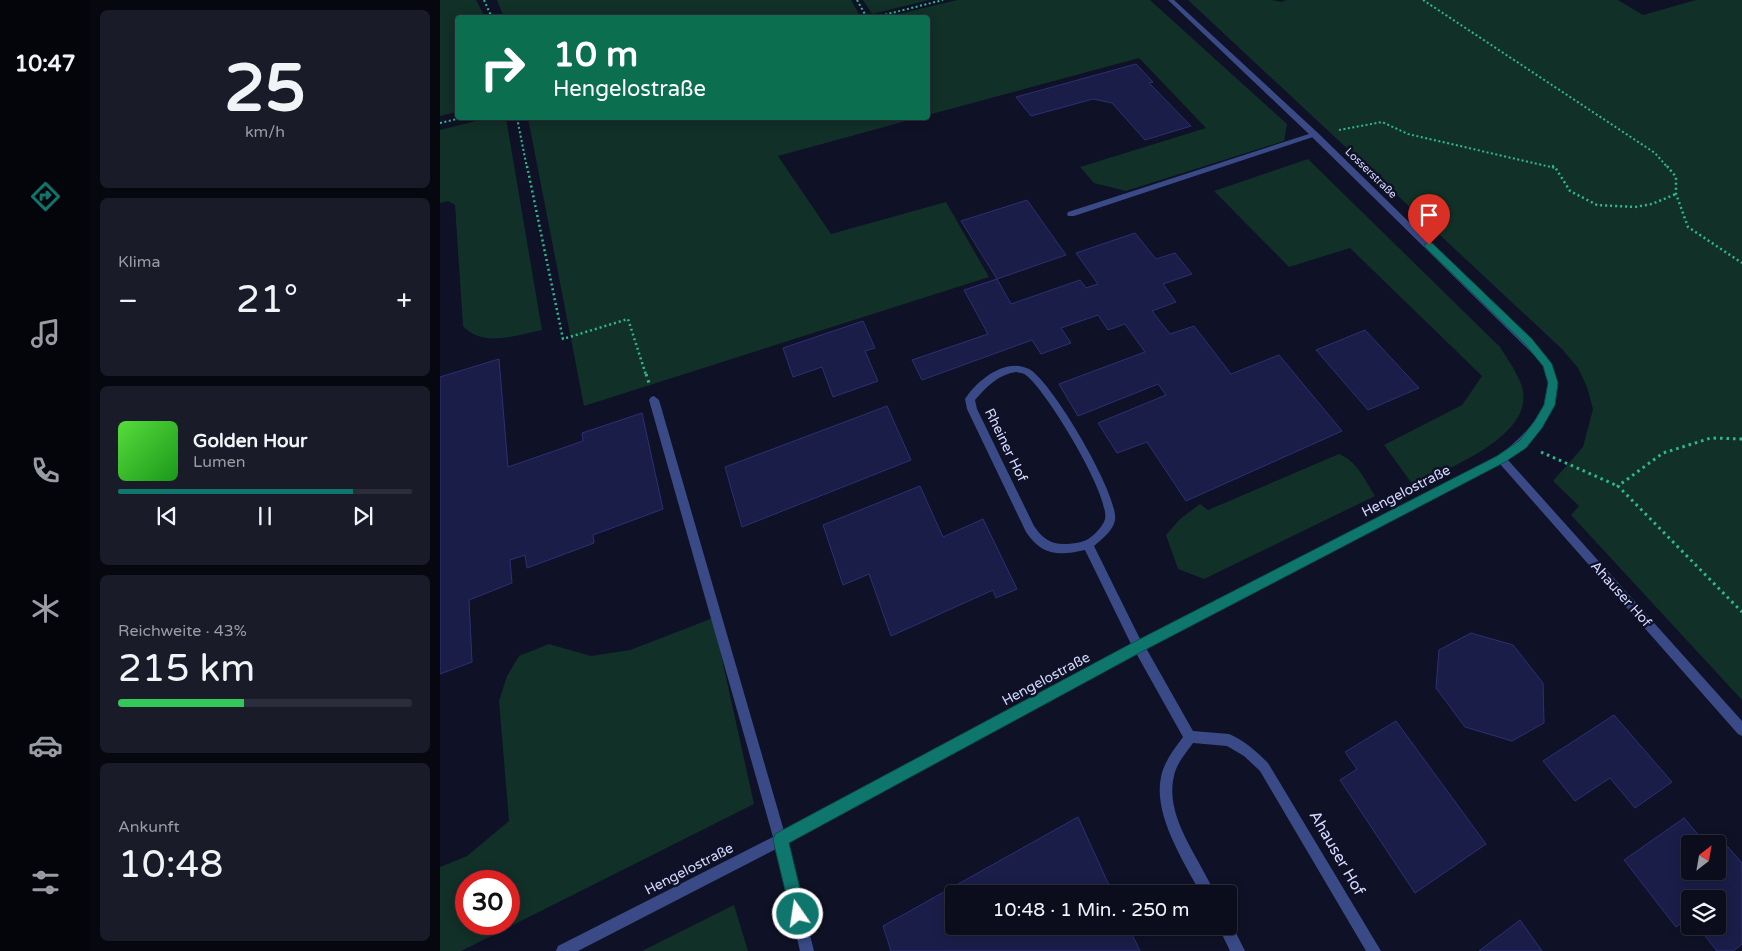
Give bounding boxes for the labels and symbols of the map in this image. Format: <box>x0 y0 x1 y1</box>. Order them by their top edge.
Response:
street label: Losserstraße <box>1342 145 1400 201</box>
pin <box>1408 194 1450 245</box>
street label: Rheiner Hof <box>981 406 1031 485</box>
street label: Hengelostraße <box>1359 461 1453 521</box>
street label: Ahauser Hof <box>1587 557 1656 631</box>
street label: Hengelostraße <box>999 649 1093 709</box>
street label: Ahauser Hof <box>1305 807 1370 900</box>
north arrow <box>1681 835 1726 880</box>
street label: Hengelostraße <box>642 839 736 899</box>
speed limit sign: 30 <box>455 870 520 935</box>
position arrow <box>771 887 823 939</box>

